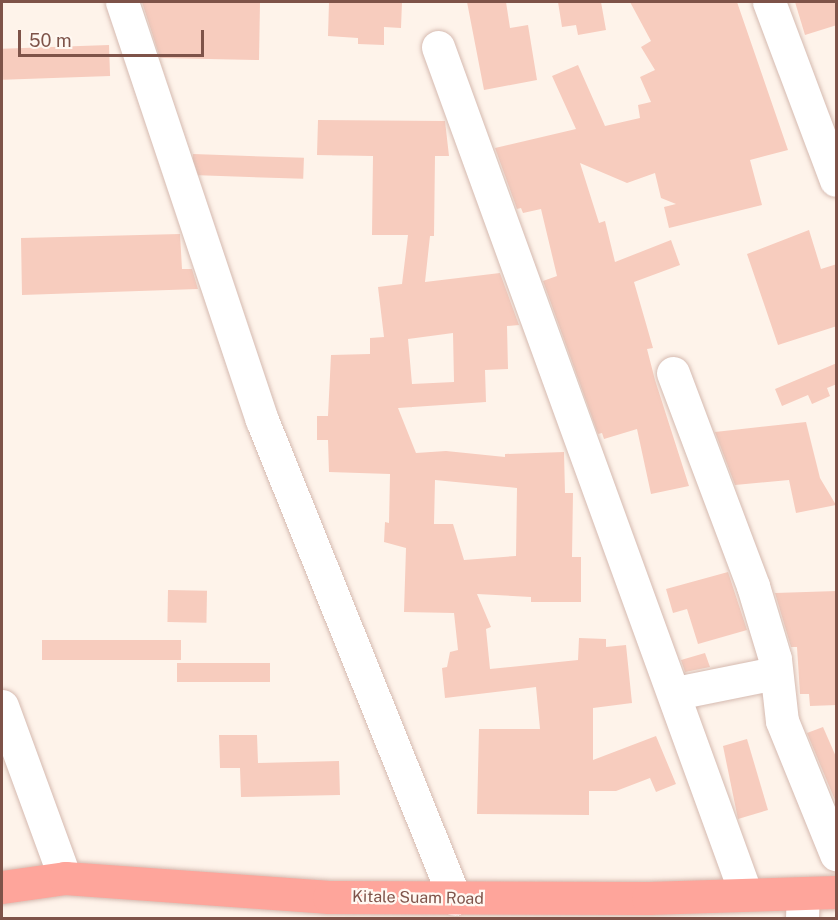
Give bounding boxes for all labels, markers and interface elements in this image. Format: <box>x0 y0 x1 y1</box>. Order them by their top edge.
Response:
scale bar <box>21 18 207 56</box>
text: 50 m <box>29 30 72 51</box>
street label: Kitale Suam Road <box>352 887 484 909</box>

